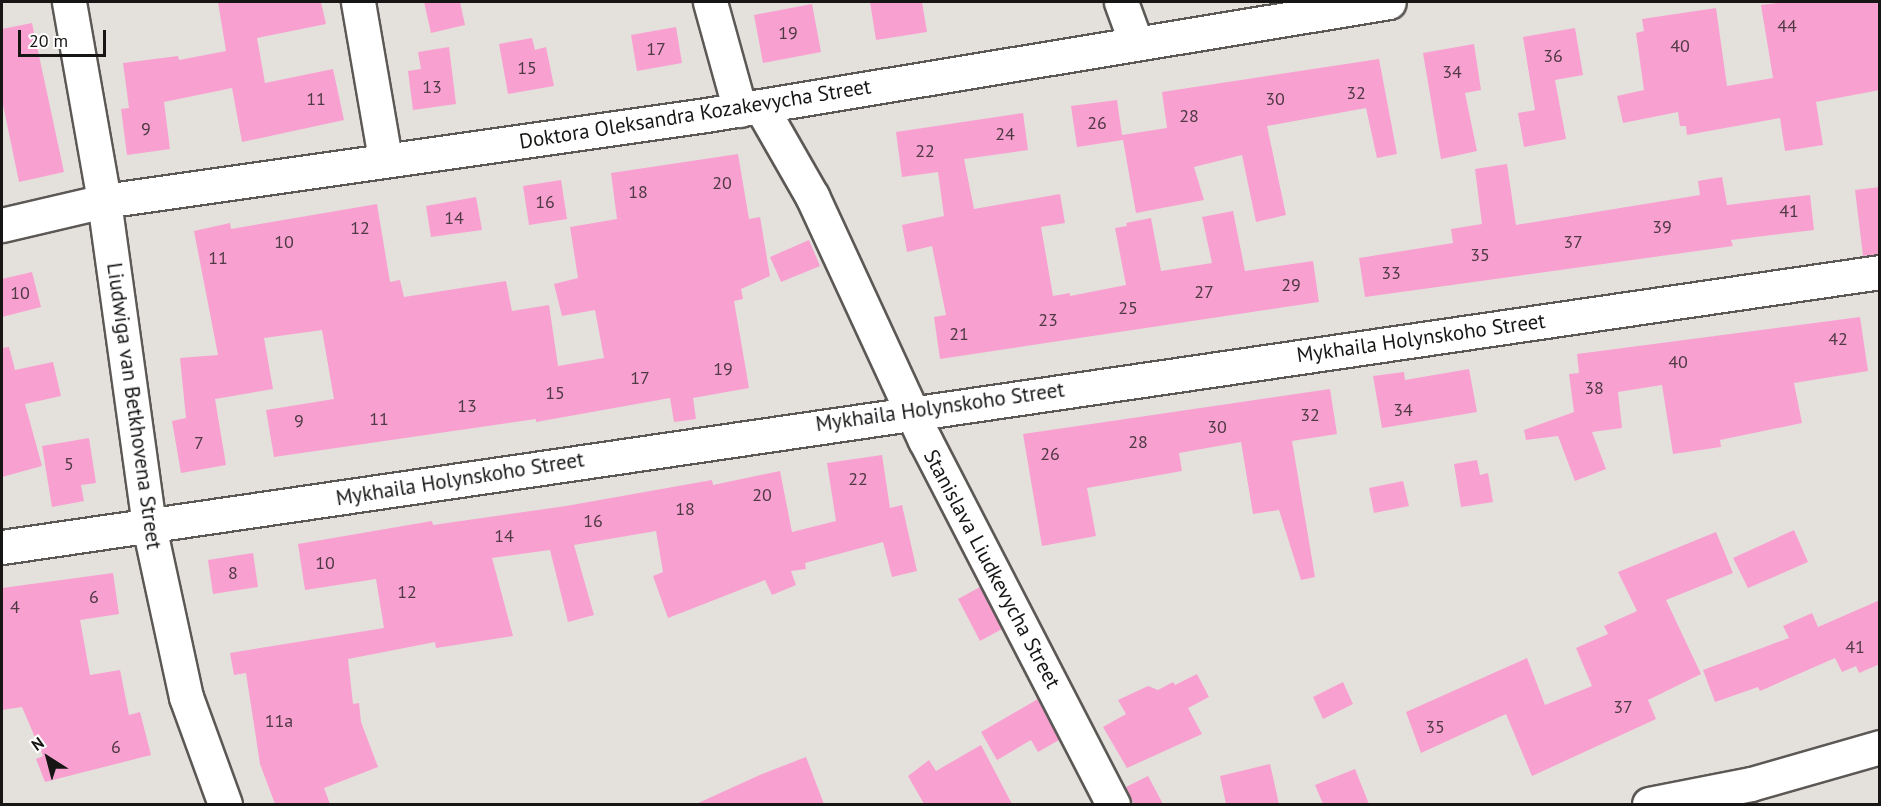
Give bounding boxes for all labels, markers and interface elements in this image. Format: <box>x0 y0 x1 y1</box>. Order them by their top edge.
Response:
house number: 44 <box>1777 15 1797 37</box>
scale bar <box>21 18 110 56</box>
house number: 19 <box>778 22 798 44</box>
text: 20 m <box>29 29 68 52</box>
house number: 40 <box>1670 35 1690 57</box>
house number: 17 <box>646 38 666 60</box>
house number: 36 <box>1543 45 1563 67</box>
house number: 15 <box>517 57 537 79</box>
house number: 34 <box>1442 61 1462 83</box>
street label: Doktora Oleksandra Kozakevycha Street <box>517 74 873 154</box>
house number: 13 <box>422 76 442 98</box>
house number: 32 <box>1346 82 1366 104</box>
house number: 11 <box>306 88 326 110</box>
house number: 30 <box>1265 88 1285 110</box>
house number: 28 <box>1179 105 1199 127</box>
house number: 26 <box>1087 112 1107 134</box>
house number: 9 <box>141 118 151 140</box>
house number: 24 <box>995 123 1015 145</box>
house number: 22 <box>915 140 935 162</box>
house number: 20 <box>712 172 732 194</box>
house number: 18 <box>628 181 648 203</box>
house number: 16 <box>535 191 555 213</box>
house number: 41 <box>1779 200 1799 222</box>
house number: 14 <box>444 207 464 229</box>
house number: 39 <box>1652 216 1672 238</box>
house number: 12 <box>350 217 370 239</box>
house number: 10 <box>274 231 294 253</box>
house number: 37 <box>1563 231 1583 253</box>
house number: 35 <box>1470 244 1490 266</box>
house number: 11 <box>208 247 228 269</box>
street label: Liudwiga van Betkhovena Street <box>101 261 167 551</box>
house number: 33 <box>1381 262 1401 284</box>
house number: 29 <box>1281 274 1301 296</box>
house number: 27 <box>1194 281 1214 303</box>
house number: 10 <box>10 282 30 304</box>
house number: 25 <box>1118 297 1138 319</box>
street label: Mykhaila Holynskoho Street <box>1295 308 1547 368</box>
house number: 23 <box>1038 309 1058 331</box>
house number: 21 <box>949 323 969 345</box>
house number: 42 <box>1828 328 1848 350</box>
house number: 40 <box>1668 351 1688 373</box>
house number: 19 <box>713 358 733 380</box>
house number: 17 <box>630 367 650 389</box>
street label: Mykhaila Holynskoho Street <box>814 377 1066 437</box>
house number: 38 <box>1584 377 1604 399</box>
house number: 15 <box>545 382 565 404</box>
house number: 13 <box>457 395 477 417</box>
house number: 34 <box>1393 399 1413 421</box>
house number: 32 <box>1300 404 1320 426</box>
house number: 11 <box>369 408 389 430</box>
house number: 9 <box>294 410 304 432</box>
house number: 30 <box>1207 416 1227 438</box>
house number: 28 <box>1128 431 1148 453</box>
house number: 7 <box>194 432 204 454</box>
house number: 26 <box>1040 443 1060 465</box>
street label: Stanislava Liudkevycha Street <box>918 445 1066 693</box>
street label: Mykhaila Holynskoho Street <box>334 447 586 511</box>
house number: 5 <box>64 453 74 475</box>
house number: 22 <box>848 468 868 490</box>
house number: 20 <box>752 484 772 506</box>
house number: 18 <box>675 498 695 520</box>
house number: 16 <box>583 510 603 532</box>
house number: 14 <box>494 525 514 547</box>
house number: 10 <box>315 552 335 574</box>
house number: 8 <box>228 562 238 584</box>
house number: 12 <box>397 581 417 603</box>
house number: 6 <box>89 586 99 608</box>
house number: 4 <box>10 596 20 618</box>
house number: 41 <box>1845 636 1865 658</box>
house number: 37 <box>1613 696 1633 718</box>
house number: 11а <box>265 710 293 732</box>
house number: 35 <box>1425 716 1445 738</box>
north arrow <box>18 728 78 788</box>
text: N <box>27 732 48 755</box>
house number: 6 <box>111 736 121 758</box>

